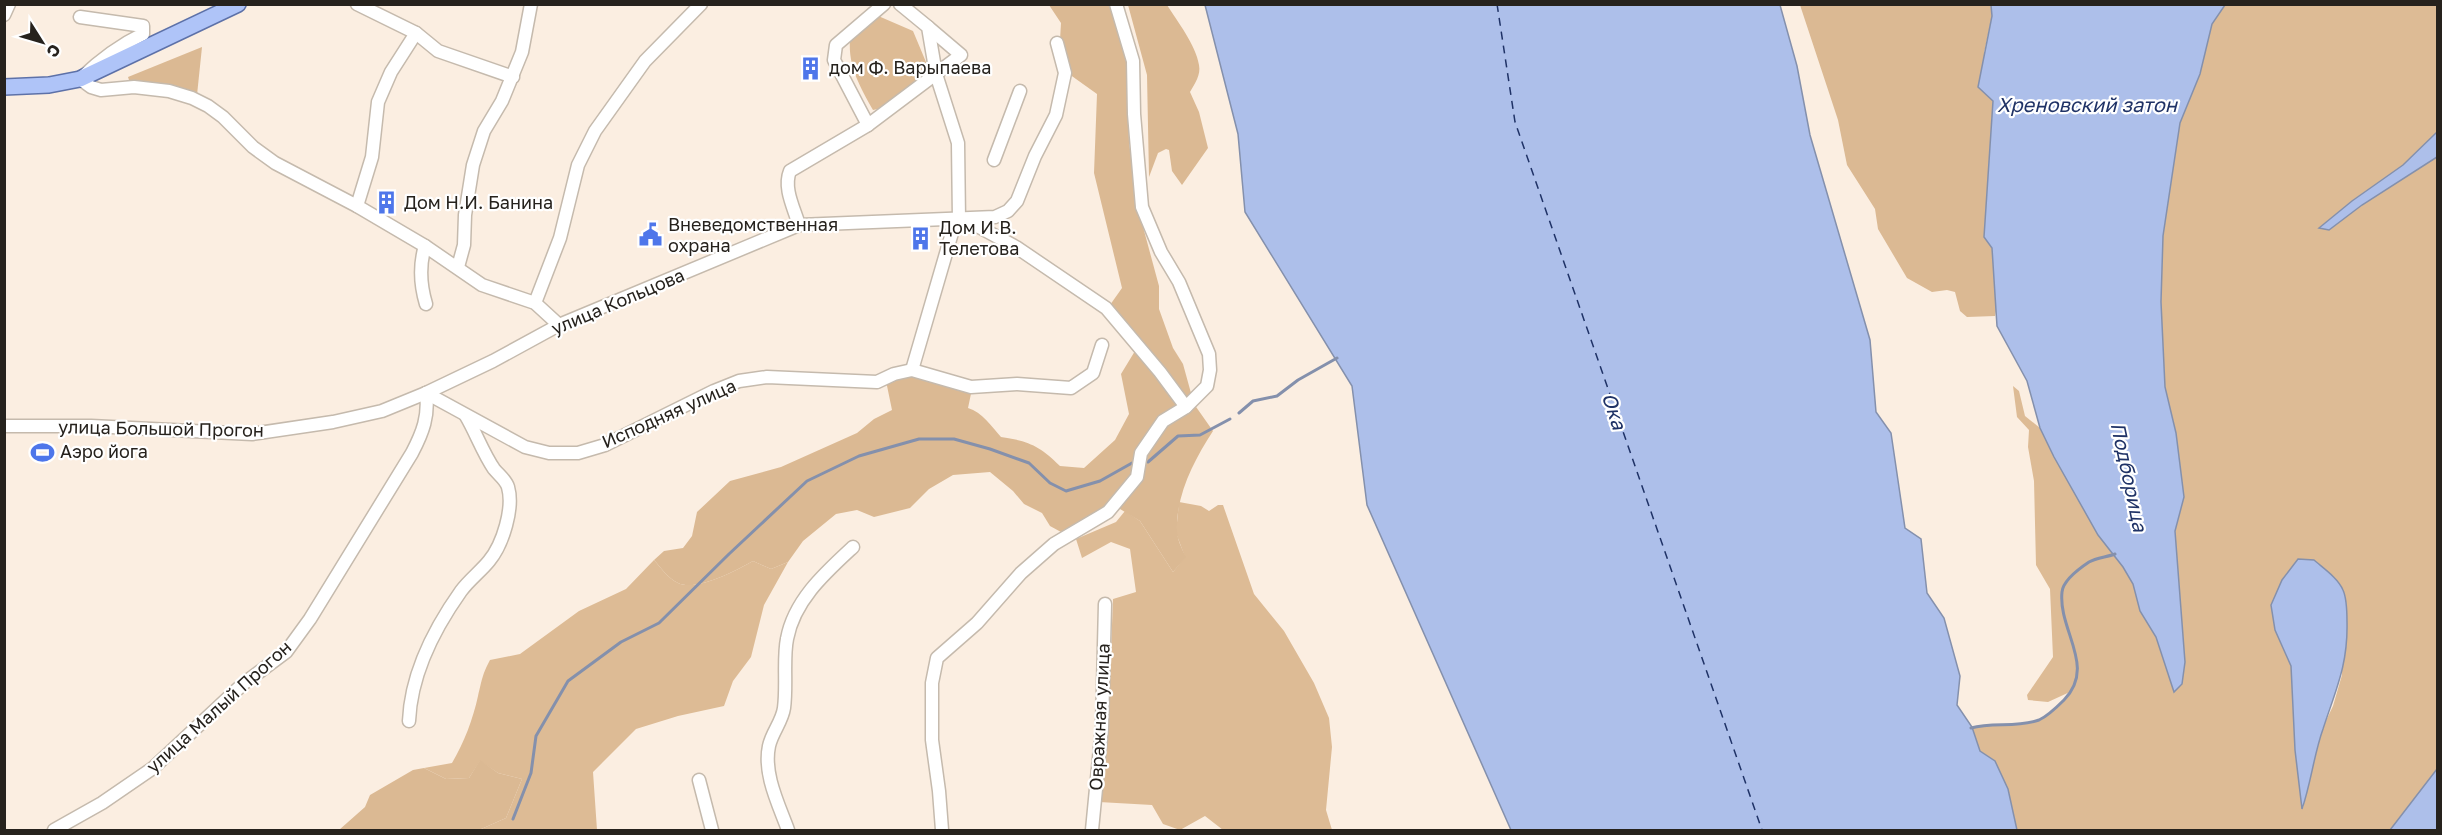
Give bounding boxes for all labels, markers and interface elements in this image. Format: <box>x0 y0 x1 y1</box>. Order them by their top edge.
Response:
north arrow <box>12 12 72 72</box>
text: С <box>43 40 65 62</box>
building icon: дом Ф. Варыпаева <box>798 55 824 81</box>
place label: дом Ф. Варыпаева <box>829 56 991 78</box>
water label: Хреновский затон <box>1997 92 2179 116</box>
building icon: Дом Н.И. Банина <box>373 190 399 216</box>
place label: Дом Н.И. Банина <box>404 191 553 213</box>
place label: Вневедомственная охрана <box>668 213 838 256</box>
place label: Дом И.В. Телетова <box>939 216 1019 259</box>
public building icon: Вневедомственная охрана <box>637 222 663 248</box>
building icon: Дом И.В. Телетова <box>908 225 934 251</box>
street label: улица Кольцова <box>548 263 687 339</box>
street label: Исподняя улица <box>598 374 739 453</box>
water label: Ока <box>1598 389 1632 433</box>
street label: улица Большой Прогон <box>58 415 264 441</box>
water label: Подборица <box>2107 420 2153 534</box>
sports icon: Аэро йога <box>29 439 55 465</box>
place label: Аэро йога <box>60 440 148 462</box>
street label: улица Малый Прогон <box>141 635 295 777</box>
street label: Овражная улица <box>1084 643 1114 791</box>

